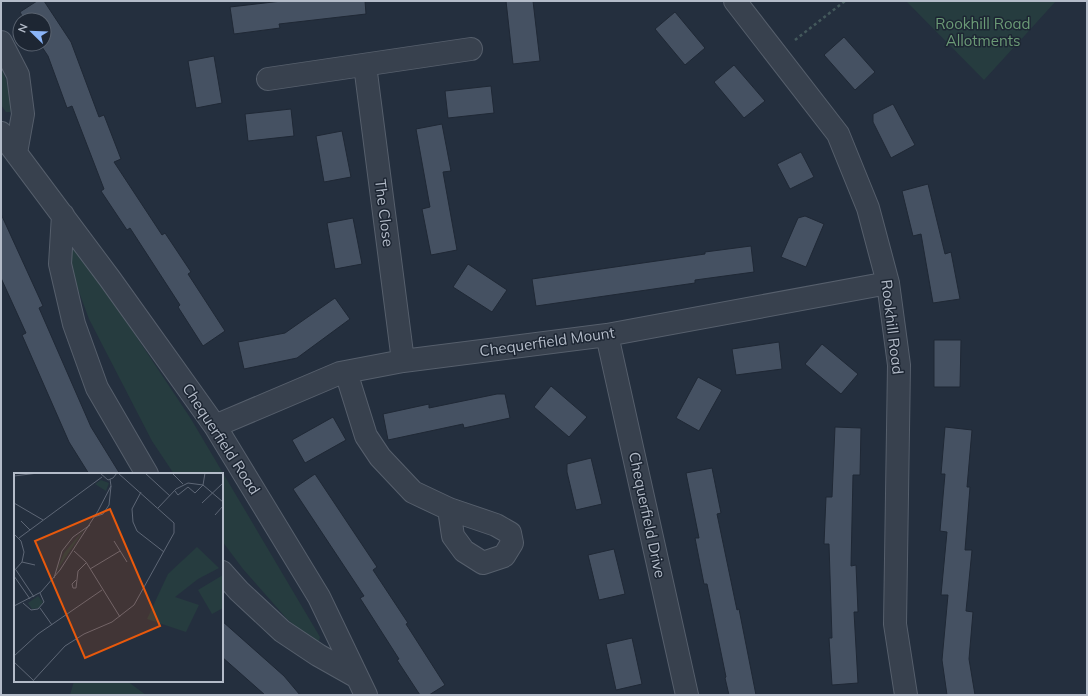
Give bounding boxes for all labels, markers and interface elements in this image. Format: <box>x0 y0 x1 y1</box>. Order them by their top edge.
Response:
north arrow <box>12 12 52 52</box>
park label: Rookhill Road Allotments <box>935 14 1031 50</box>
text: N <box>15 22 31 35</box>
street label: The Close <box>371 178 398 248</box>
street label: Rookhill Road <box>877 279 908 375</box>
street label: Chequerfield Mount <box>478 323 616 360</box>
street label: Chequerfield Road <box>178 379 264 498</box>
street label: Chequerfield Drive <box>625 450 670 580</box>
inset map <box>14 473 223 682</box>

